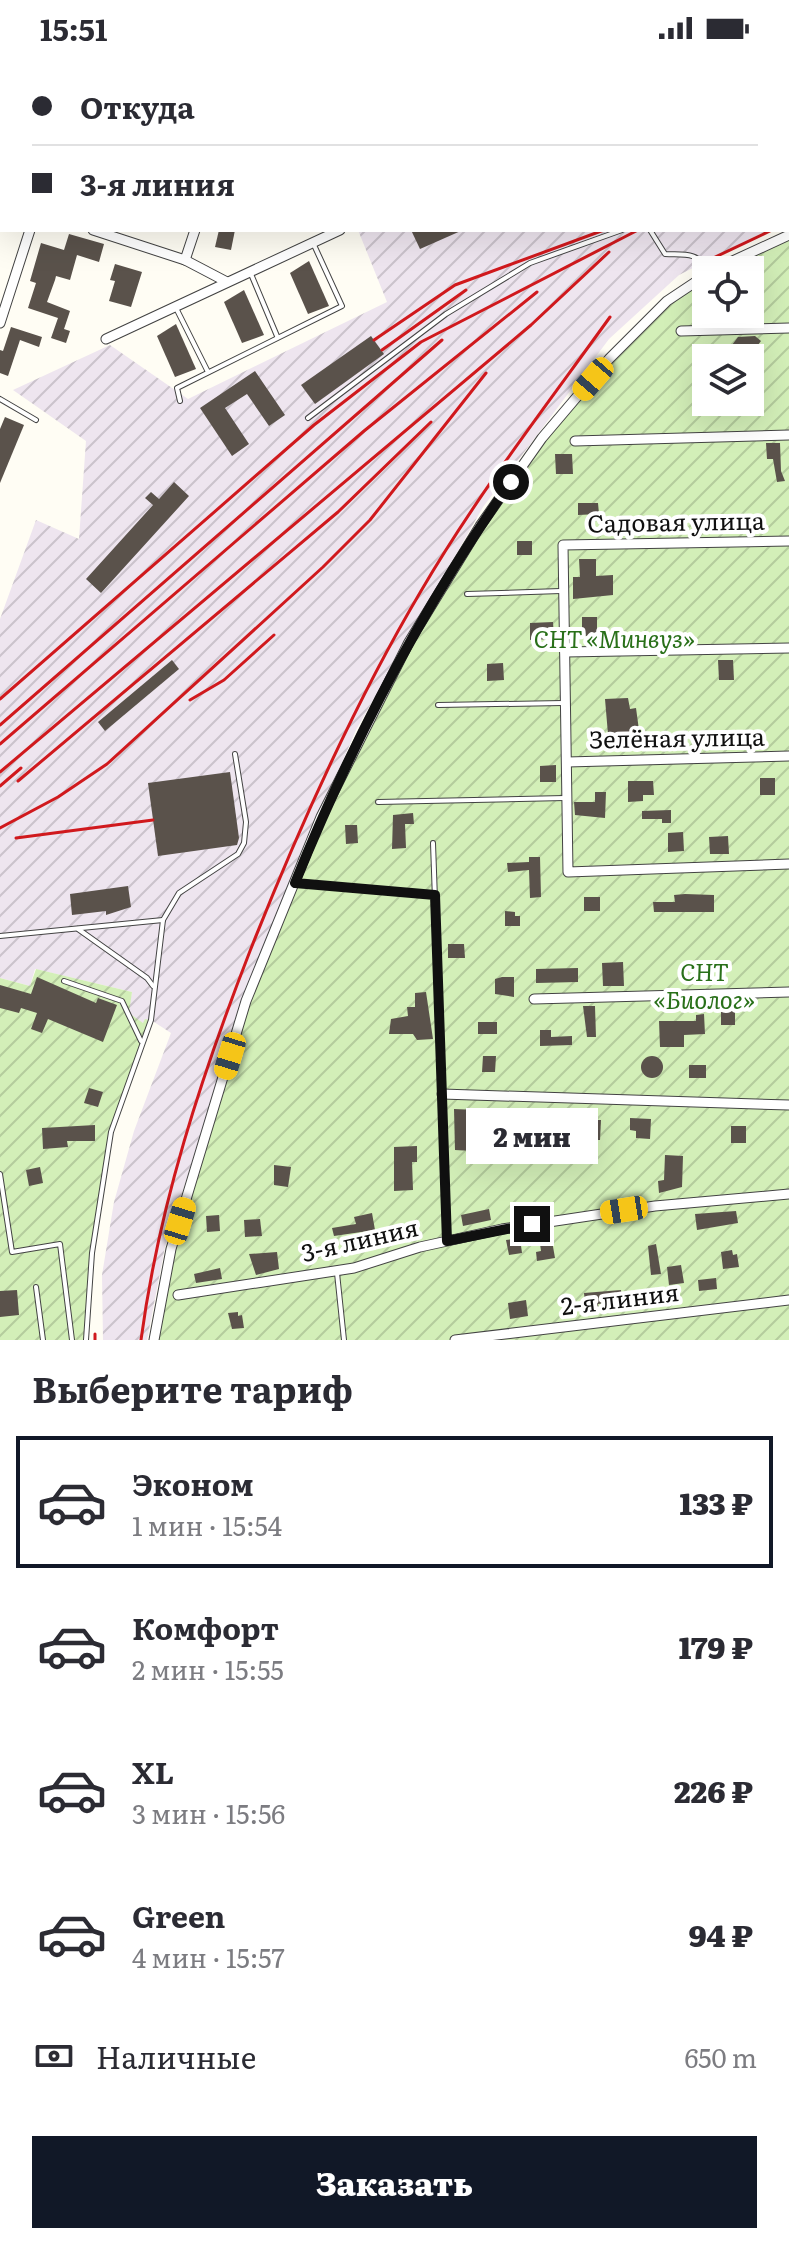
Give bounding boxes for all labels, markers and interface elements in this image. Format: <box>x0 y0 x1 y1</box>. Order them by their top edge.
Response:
text: 15:51 <box>40 6 107 50</box>
text: Откуда <box>80 84 195 128</box>
text: 3-я линия <box>80 161 235 205</box>
map controls <box>692 256 764 416</box>
button: locate <box>692 256 764 328</box>
button: layers <box>692 344 764 416</box>
car <box>568 353 618 405</box>
route start <box>493 464 529 500</box>
street label: Садовая улица <box>587 501 765 540</box>
park label: СНТ «Минвуз» <box>534 620 694 655</box>
street label: Зелёная улица <box>589 717 765 756</box>
park label: СНТ «Биолог» <box>653 953 755 1016</box>
car <box>212 1030 248 1082</box>
callout: 2 мин <box>466 1108 598 1164</box>
text: 2 мин <box>493 1116 571 1155</box>
car <box>598 1194 650 1226</box>
car <box>162 1195 198 1247</box>
route end <box>514 1206 550 1242</box>
street label: 3-я линия <box>297 1208 421 1269</box>
street label: 2-я линия <box>559 1273 681 1322</box>
text: Выберите тариф <box>32 1361 353 1414</box>
text: Эконом <box>132 1461 254 1505</box>
icon: car <box>36 1466 108 1538</box>
text: 133 ₽ <box>679 1480 753 1524</box>
text: 1 мин · 15:54 <box>132 1505 282 1544</box>
text: Комфорт <box>132 1605 279 1649</box>
icon: car <box>36 1610 108 1682</box>
text: 179 ₽ <box>679 1624 753 1668</box>
text: 2 мин · 15:55 <box>132 1649 284 1688</box>
text: XL <box>132 1749 174 1793</box>
icon: car <box>36 1754 108 1826</box>
text: 226 ₽ <box>674 1768 753 1812</box>
text: 3 мин · 15:56 <box>132 1793 285 1832</box>
text: Green <box>132 1893 225 1937</box>
icon: car <box>36 1898 108 1970</box>
text: 94 ₽ <box>689 1912 753 1956</box>
text: 4 мин · 15:57 <box>132 1937 285 1976</box>
icon: cash <box>32 2034 76 2078</box>
text: Наличные <box>96 2034 256 2078</box>
text: 650 m <box>684 2037 757 2076</box>
button: Заказать <box>32 2136 757 2228</box>

